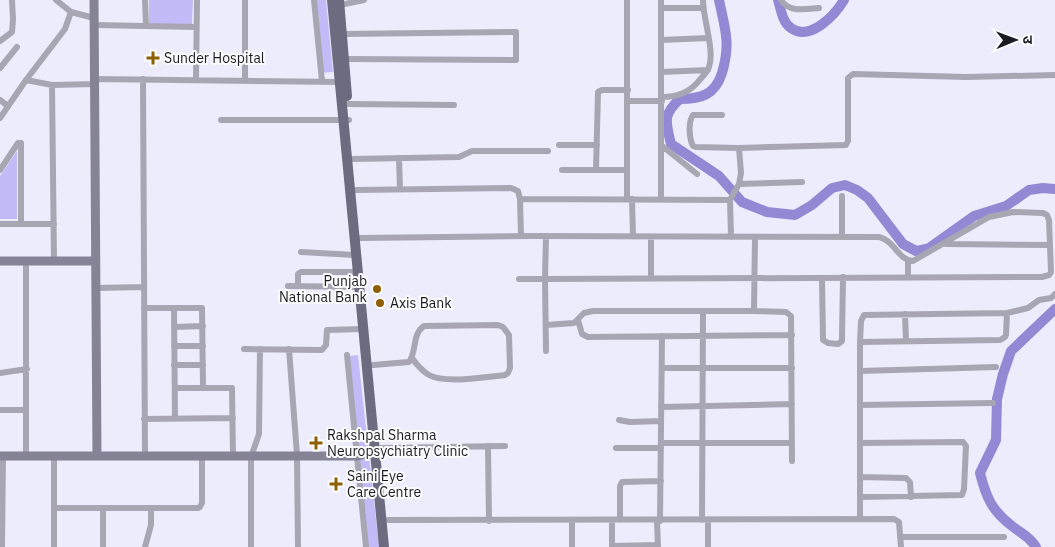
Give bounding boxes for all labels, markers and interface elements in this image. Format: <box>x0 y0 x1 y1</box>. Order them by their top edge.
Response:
north arrow <box>990 15 1040 65</box>
text: उ <box>1019 36 1037 45</box>
place label: Sunder Hospital <box>164 49 265 67</box>
marker: Sunder Hospital <box>146 51 160 65</box>
place label: Punjab National Bank <box>279 272 368 306</box>
marker: Punjab National Bank <box>371 283 383 295</box>
place label: Axis Bank <box>390 294 452 312</box>
marker: Axis Bank <box>374 297 386 309</box>
place label: Rakshpal Sharma Neuropsychiatry Clinic <box>327 426 468 460</box>
marker: Rakshpal Sharma Neuropsychiatry Clinic <box>309 436 323 450</box>
place label: Saini Eye Care Centre <box>347 467 422 501</box>
marker: Saini Eye Care Centre <box>329 477 343 491</box>

